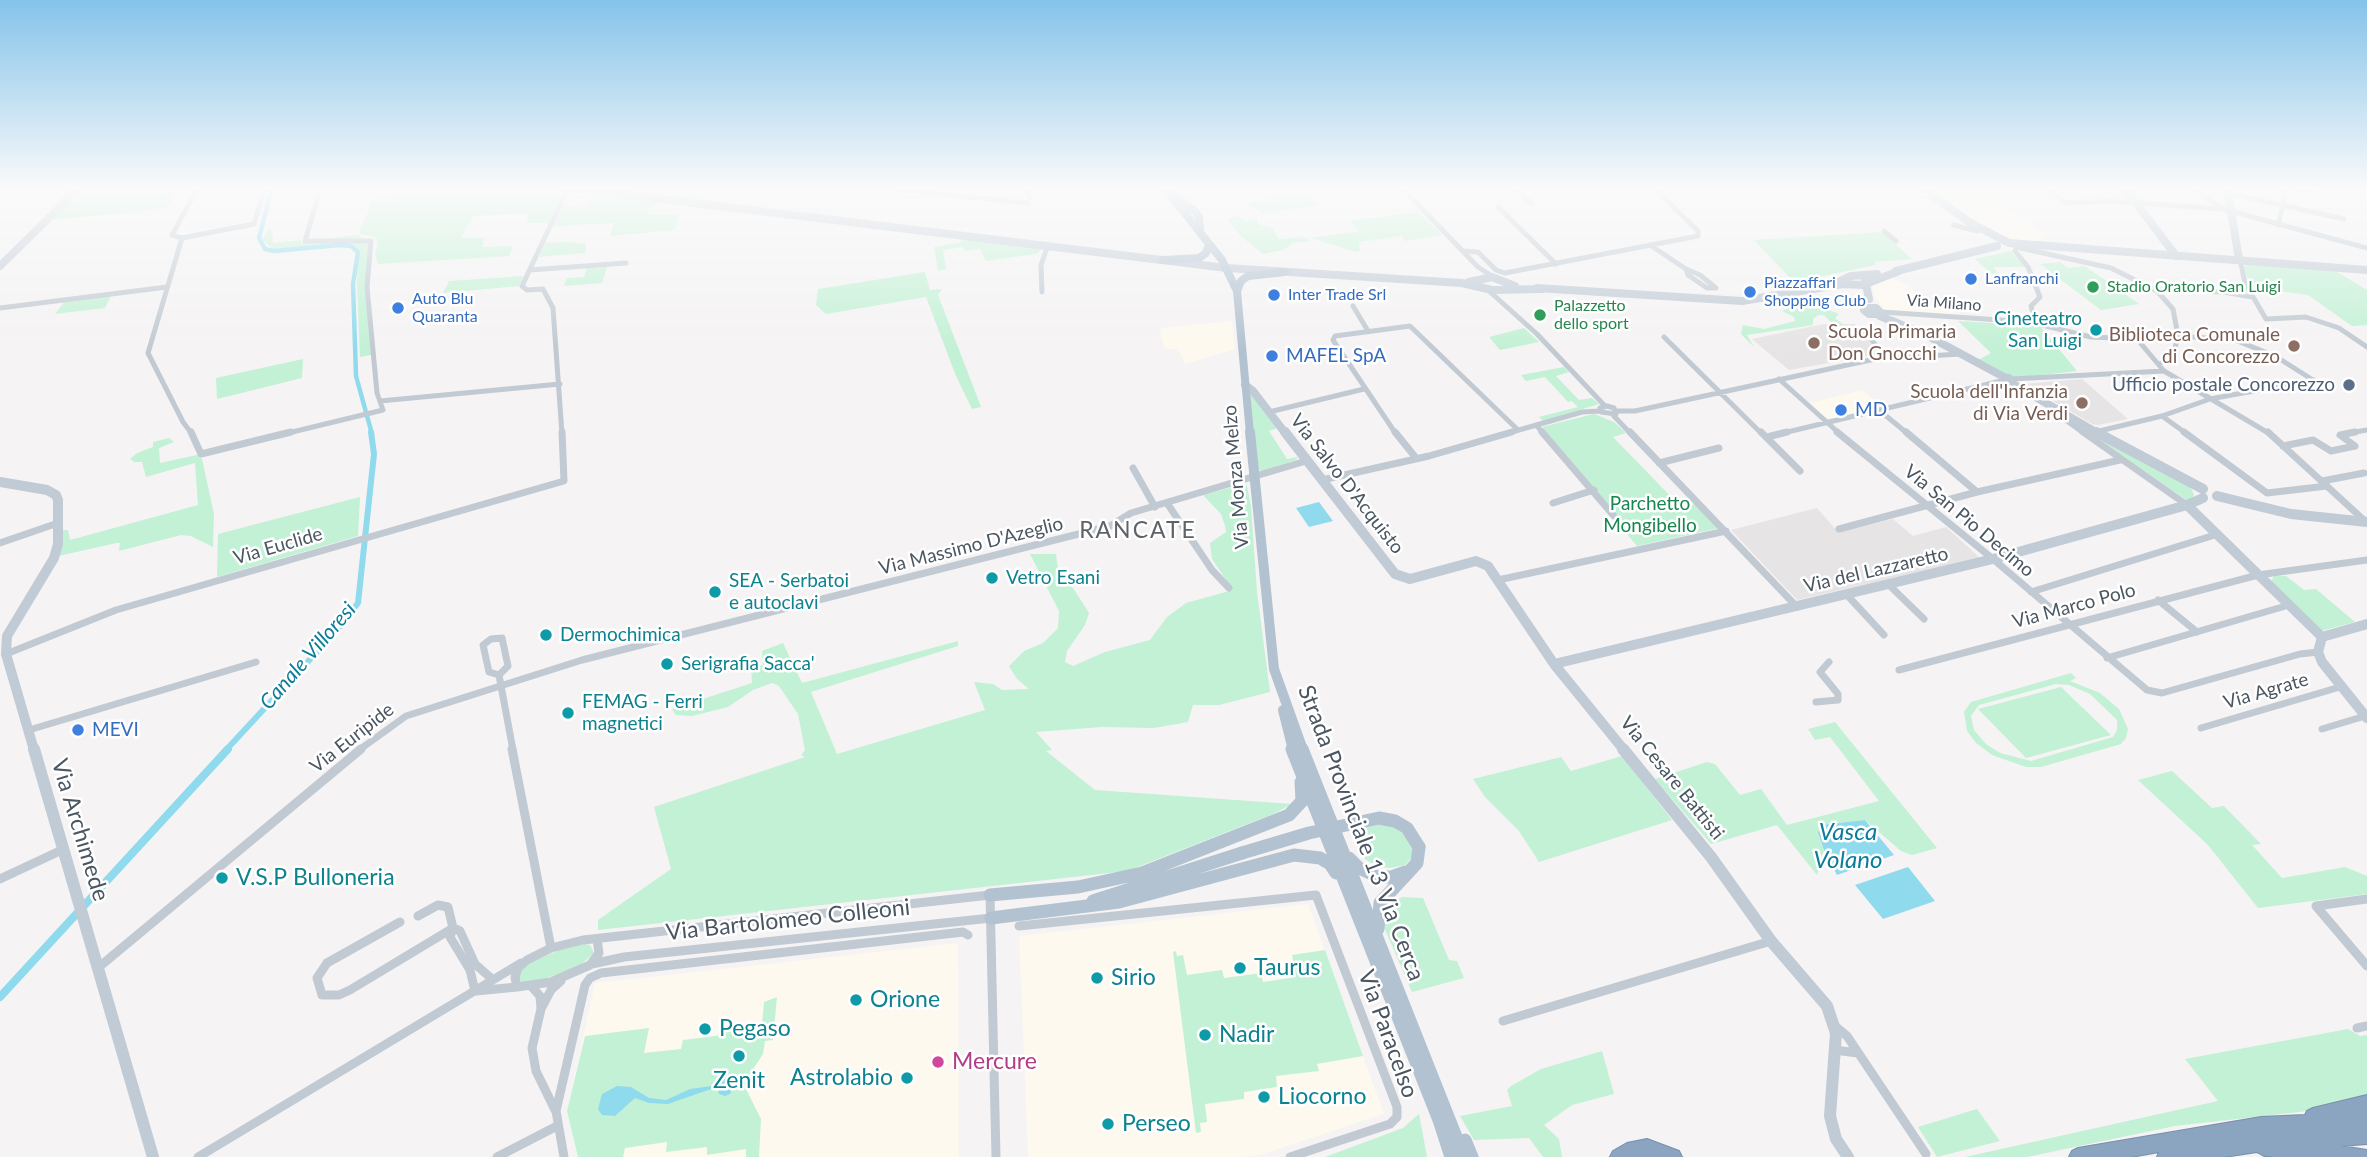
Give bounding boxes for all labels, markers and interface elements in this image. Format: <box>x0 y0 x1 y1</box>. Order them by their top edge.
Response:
place label: Lanfranchi <box>1985 269 2059 289</box>
marker: Lanfranchi <box>1963 271 1979 287</box>
place label: Piazzaffari Shopping Club <box>1764 273 1866 311</box>
place label: Stadio Oratorio San Luigi <box>2107 277 2281 297</box>
marker: Stadio Oratorio San Luigi <box>2085 279 2101 295</box>
marker: Piazzaffari Shopping Club <box>1742 284 1758 300</box>
place label: Inter Trade Srl <box>1288 285 1386 305</box>
marker: Inter Trade Srl <box>1266 287 1282 303</box>
place label: Auto Blu Quaranta <box>412 289 478 327</box>
street label: Via Milano <box>1906 291 1982 315</box>
place label: Palazzetto dello sport <box>1554 296 1629 334</box>
marker: Auto Blu Quaranta <box>390 300 406 316</box>
marker: Palazzetto dello sport <box>1532 307 1548 323</box>
place label: Cineteatro San Luigi <box>1994 308 2082 352</box>
place label: Scuola Primaria Don Gnocchi <box>1828 321 1956 365</box>
marker: Cineteatro San Luigi <box>2088 322 2104 338</box>
place label: Biblioteca Comunale di Concorezzo <box>2109 324 2280 368</box>
marker: Scuola Primaria Don Gnocchi <box>1806 335 1822 351</box>
marker: Biblioteca Comunale di Concorezzo <box>2286 338 2302 354</box>
place label: MAFEL SpA <box>1286 345 1386 367</box>
marker: MAFEL SpA <box>1264 348 1280 364</box>
place label: Ufficio postale Concorezzo <box>2112 374 2335 396</box>
marker: Ufficio postale Concorezzo <box>2341 377 2357 393</box>
place label: Scuola dell'Infanzia di Via Verdi <box>1910 381 2068 425</box>
marker: Scuola dell'Infanzia di Via Verdi <box>2074 395 2090 411</box>
place label: MD <box>1855 399 1887 421</box>
marker: MD <box>1833 402 1849 418</box>
street label: Via Monza Melzo <box>1218 404 1254 550</box>
street label: Via Salvo D'Acquisto <box>1285 409 1409 559</box>
street label: Via San Pio Decimo <box>1899 460 2039 582</box>
park label: Parchetto Mongibello <box>1603 493 1697 537</box>
street label: Via Massimo D'Azeglio <box>877 512 1065 580</box>
district label: RANCATE <box>1080 517 1196 545</box>
street label: Via Euclide <box>231 522 325 570</box>
street label: Via del Lazzaretto <box>1801 542 1951 598</box>
place label: Vetro Esani <box>1006 567 1100 589</box>
place label: SEA - Serbatoi e autoclavi <box>729 570 849 614</box>
marker: Vetro Esani <box>984 570 1000 586</box>
street label: Via Marco Polo <box>2010 579 2138 633</box>
marker: SEA - Serbatoi e autoclavi <box>707 584 723 600</box>
water label: Canale Villoresi <box>255 597 361 715</box>
place label: Dermochimica <box>560 624 681 646</box>
marker: Dermochimica <box>538 627 554 643</box>
place label: Serigrafia Sacca' <box>681 653 815 675</box>
marker: Serigrafia Sacca' <box>659 656 675 672</box>
street label: Via Agrate <box>2221 668 2311 714</box>
street label: Strada Provinciale 13 Via Cerca <box>1292 681 1430 985</box>
place label: FEMAG - Ferri magnetici <box>582 691 703 735</box>
street label: Via Euripide <box>305 698 399 778</box>
marker: FEMAG - Ferri magnetici <box>560 705 576 721</box>
street label: Via Cesare Battisti <box>1615 712 1729 844</box>
place label: MEVI <box>92 719 139 741</box>
marker: MEVI <box>70 722 86 738</box>
street label: Via Archimede <box>45 756 115 904</box>
water label: Vasca Volano <box>1814 818 1882 874</box>
place label: V.S.P Bulloneria <box>236 864 395 892</box>
marker: V.S.P Bulloneria <box>214 870 230 886</box>
street label: Via Bartolomeo Colleoni <box>665 893 911 947</box>
place label: Taurus <box>1254 954 1320 982</box>
marker: Taurus <box>1232 960 1248 976</box>
place label: Sirio <box>1111 964 1156 992</box>
street label: Via Paracelso <box>1352 966 1424 1102</box>
marker: Sirio <box>1089 970 1105 986</box>
place label: Orione <box>870 986 940 1014</box>
marker: Orione <box>848 992 864 1008</box>
place label: Pegaso <box>719 1015 791 1043</box>
marker: Pegaso <box>697 1021 713 1037</box>
place label: Nadir <box>1219 1021 1274 1049</box>
marker: Nadir <box>1197 1027 1213 1043</box>
marker: Zenit <box>731 1048 747 1064</box>
place label: Mercure <box>952 1048 1037 1076</box>
marker: Mercure <box>930 1054 946 1070</box>
place label: Astrolabio <box>790 1064 893 1092</box>
place label: Zenit <box>713 1067 765 1095</box>
marker: Astrolabio <box>899 1070 915 1086</box>
place label: Liocorno <box>1278 1083 1366 1111</box>
marker: Liocorno <box>1256 1089 1272 1105</box>
place label: Perseo <box>1122 1110 1191 1138</box>
marker: Perseo <box>1100 1116 1116 1132</box>

